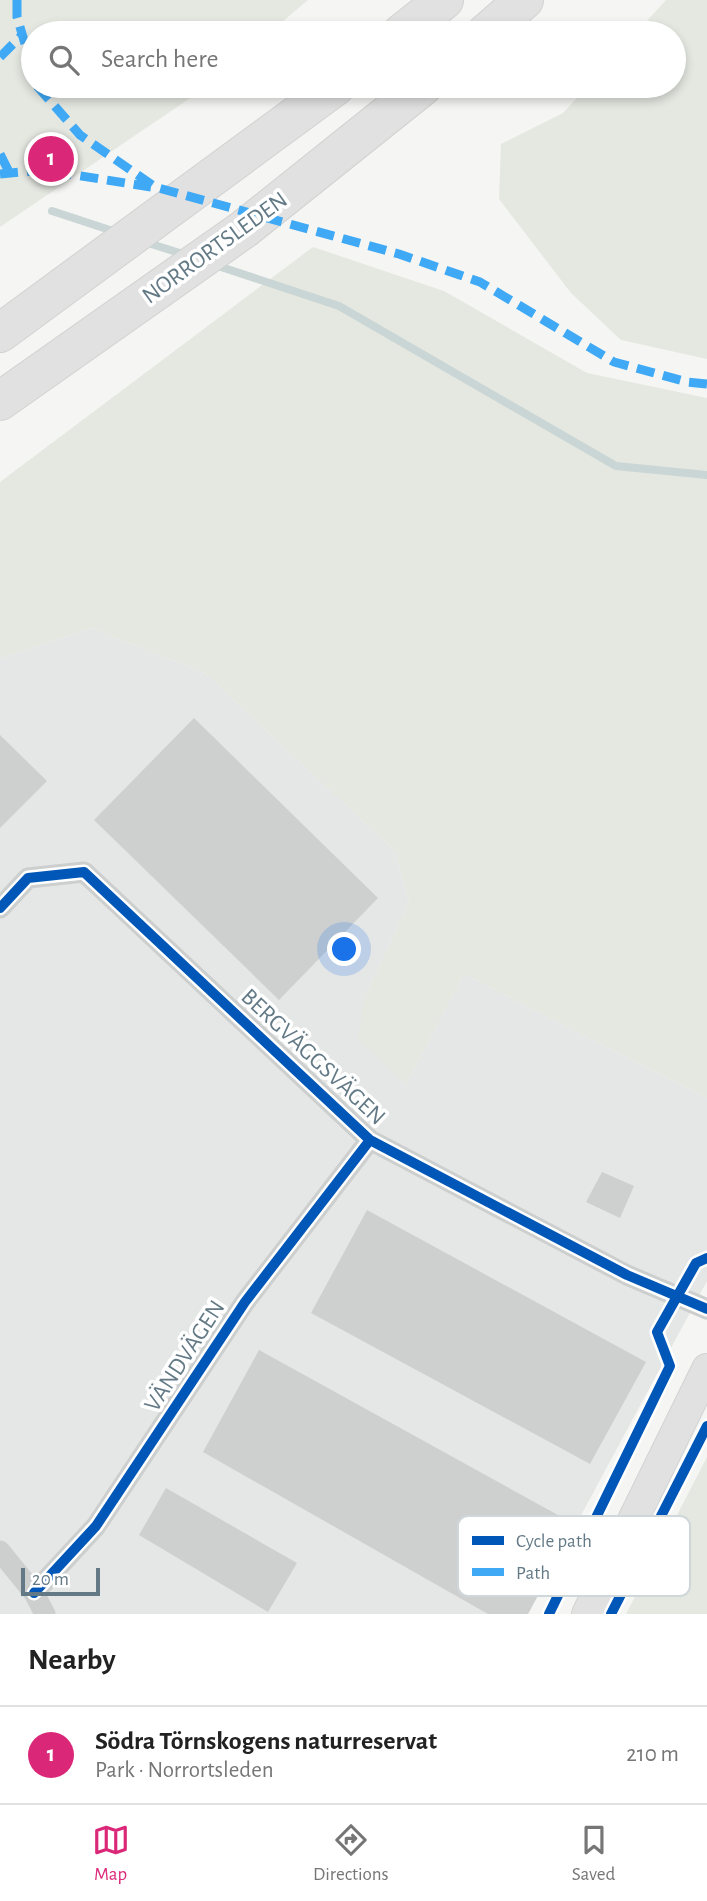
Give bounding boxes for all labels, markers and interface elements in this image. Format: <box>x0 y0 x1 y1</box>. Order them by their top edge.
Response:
search box <box>21 21 686 98</box>
icon: search <box>45 41 83 79</box>
text: Search here <box>101 46 219 72</box>
pin: 1 <box>28 133 74 185</box>
street label: NORRORTSLEDEN <box>138 187 292 309</box>
your location <box>327 932 361 966</box>
street label: BERGVÄGGSVÄGEN <box>236 984 390 1130</box>
street label: VÄNDVÄGEN <box>139 1296 230 1416</box>
legend <box>458 1516 690 1596</box>
text: Cycle path <box>516 1532 592 1551</box>
text: Path <box>516 1564 550 1583</box>
scale bar <box>21 1565 100 1597</box>
text: 20 m <box>32 1570 69 1589</box>
text: Nearby <box>28 1645 116 1675</box>
text: Södra Törnskogens naturreservat <box>95 1728 437 1754</box>
text: 1 <box>47 1743 55 1766</box>
text: 210 m <box>626 1743 679 1766</box>
text: Park · Norrortsleden <box>95 1759 274 1782</box>
tab: Map <box>92 1821 130 1886</box>
tab: Directions <box>313 1821 389 1886</box>
tab: Saved <box>572 1821 615 1886</box>

